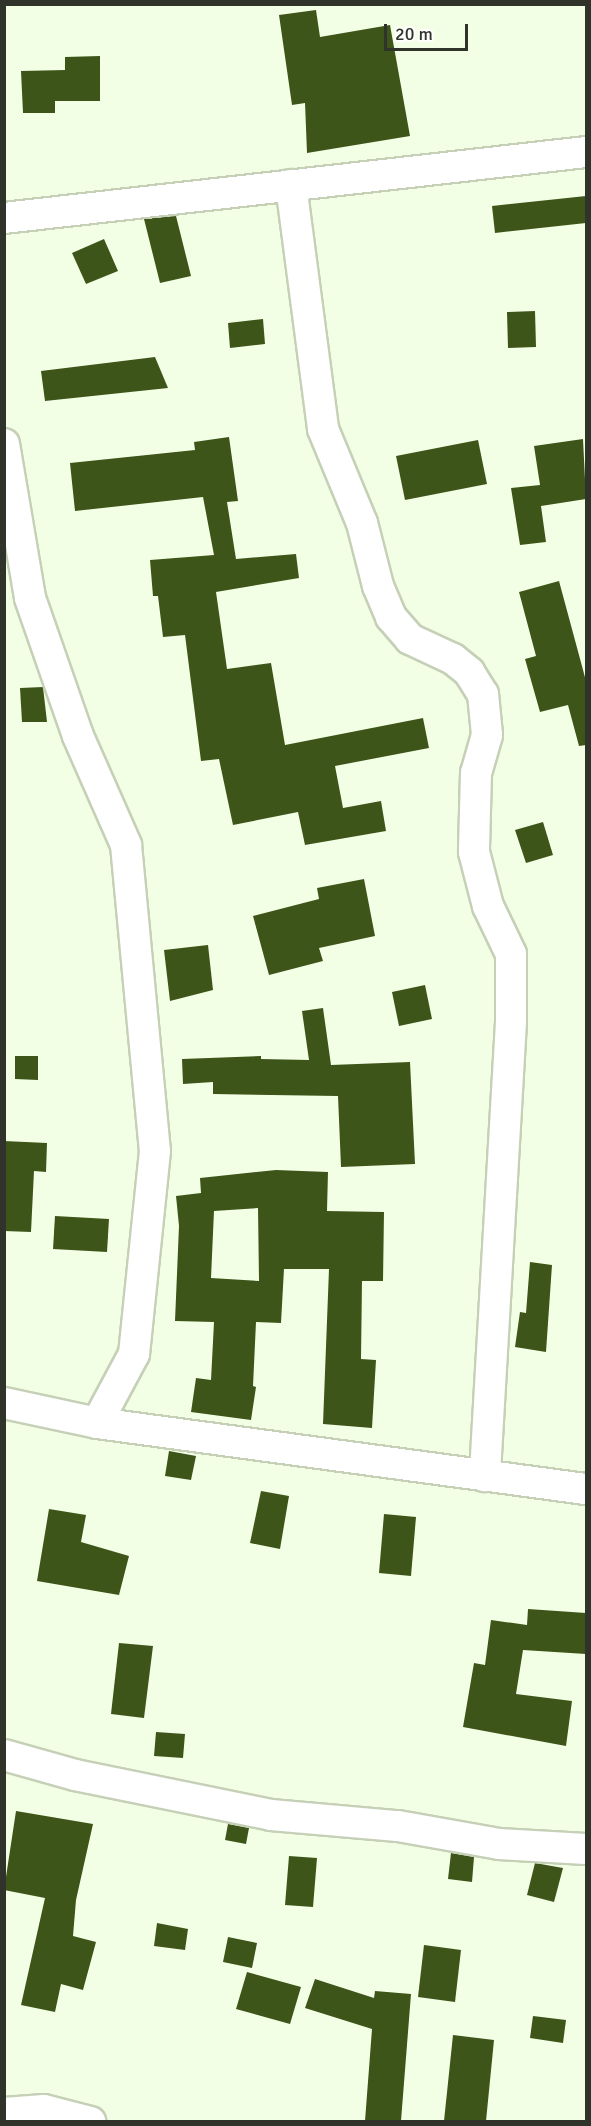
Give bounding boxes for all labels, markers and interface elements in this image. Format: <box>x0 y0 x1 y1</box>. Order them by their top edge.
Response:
scale bar <box>387 12 471 50</box>
text: 20 m <box>395 23 433 45</box>

